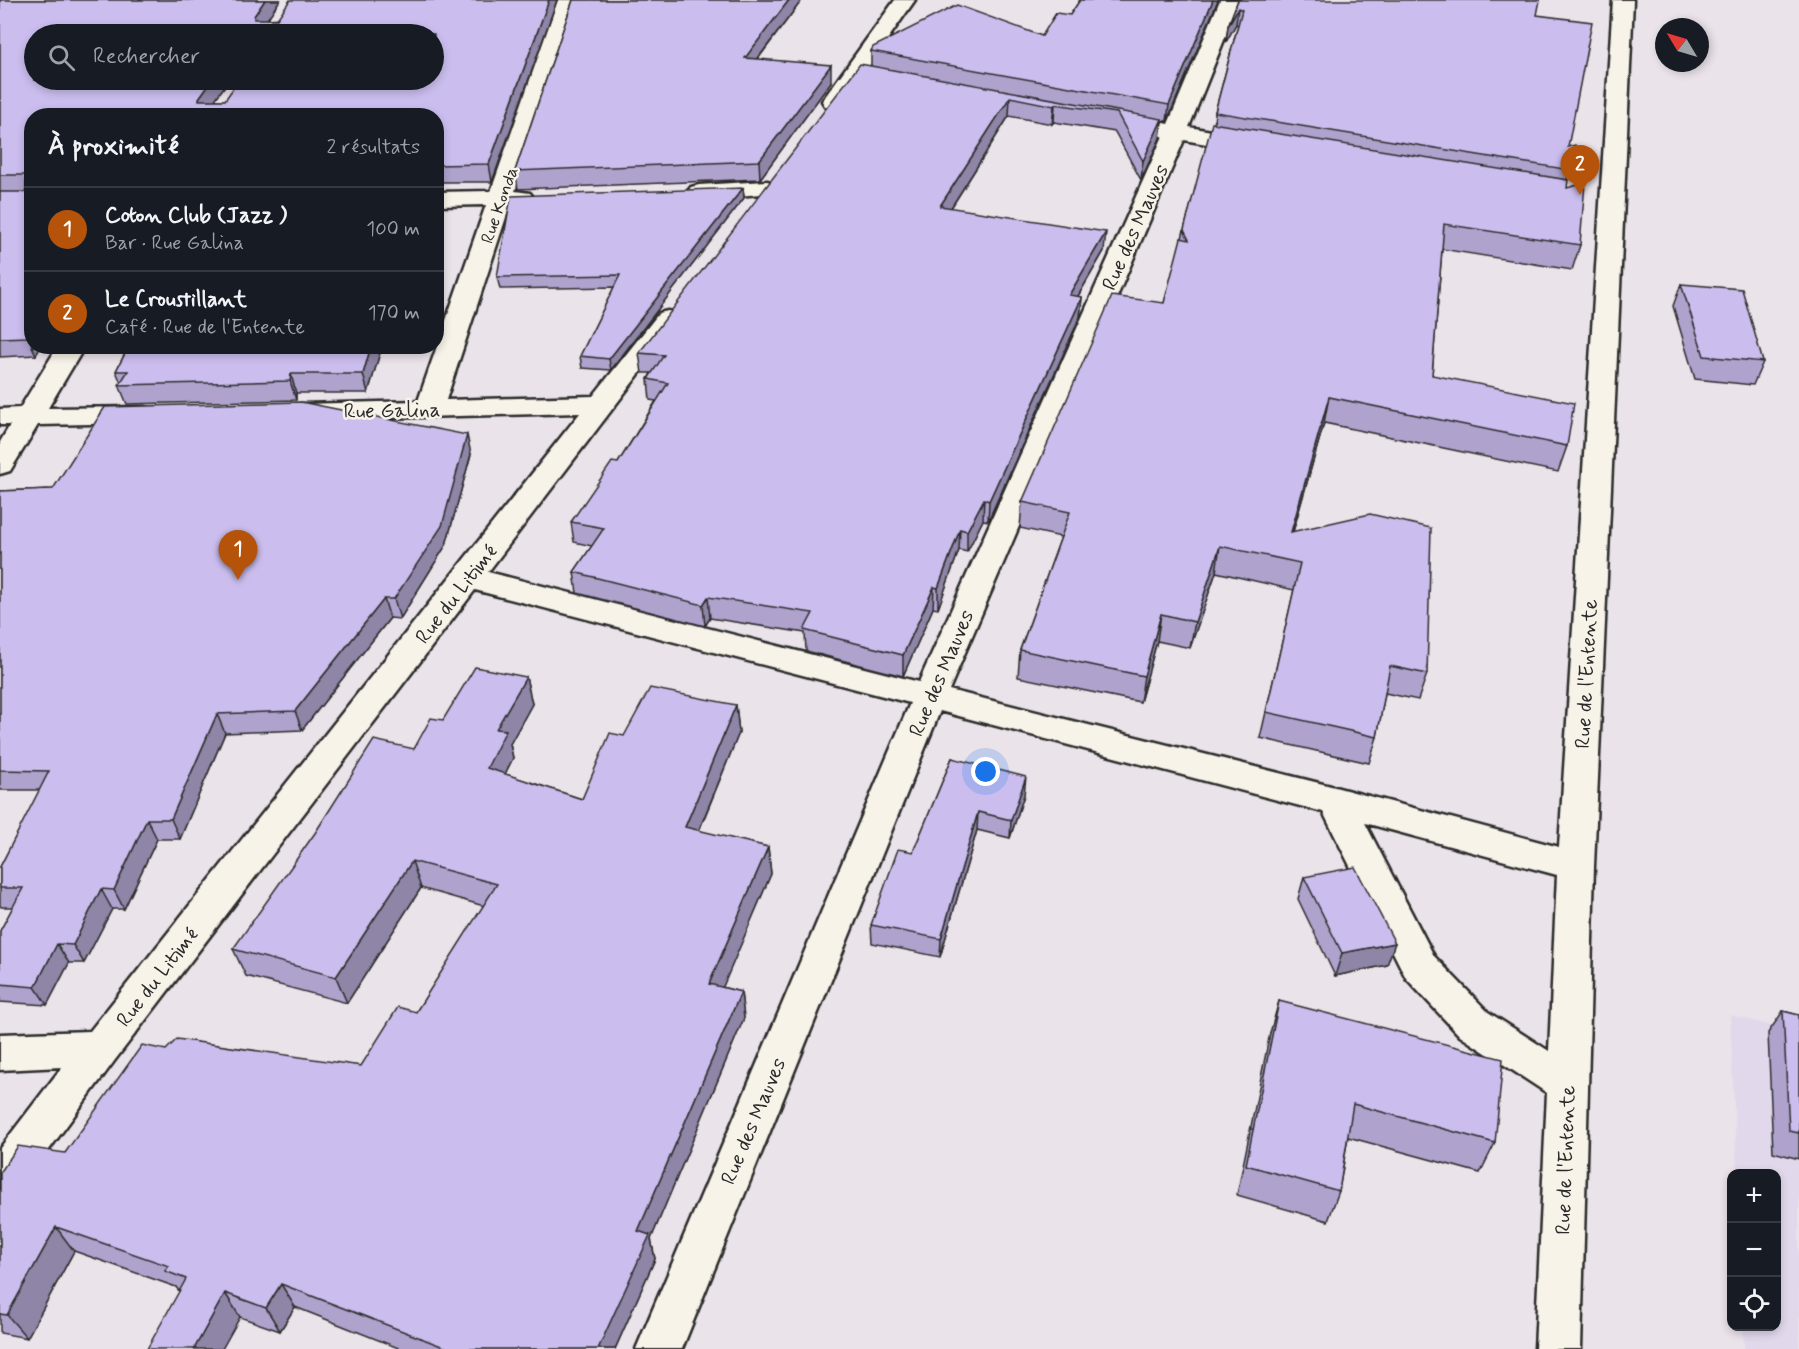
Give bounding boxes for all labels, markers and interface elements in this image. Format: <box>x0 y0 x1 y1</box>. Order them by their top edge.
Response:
north arrow <box>1655 18 1709 72</box>
search box <box>24 24 444 90</box>
icon: search <box>45 41 78 74</box>
text: Rechercher <box>93 43 200 71</box>
text: À proximité <box>48 130 179 164</box>
text: 2 résultats <box>327 134 420 161</box>
pin: 2 <box>1560 146 1600 195</box>
street label: Rue des Mauves <box>1096 160 1176 295</box>
street label: Rue Konda <box>476 164 524 247</box>
text: Coton Club (Jazz ) <box>105 202 287 230</box>
text: 1 <box>63 216 72 243</box>
text: 100 m <box>366 216 420 243</box>
text: Bar · Rue Galina <box>105 230 244 257</box>
text: Le Croustillant <box>105 286 247 314</box>
text: 2 <box>63 300 72 327</box>
text: 170 m <box>368 300 420 327</box>
text: Café · Rue de l'Entente <box>105 314 305 341</box>
street label: Rue Galina <box>343 396 441 426</box>
pin: 1 <box>218 530 258 580</box>
street label: Rue du Litimé <box>409 539 504 650</box>
street label: Rue de l'Entente <box>1569 599 1605 749</box>
street label: Rue des Mauves <box>903 606 981 741</box>
your location <box>971 757 1000 786</box>
street label: Rue du Litimé <box>110 922 205 1033</box>
street label: Rue des Mauves <box>715 1054 793 1189</box>
street label: Rue de l'Entente <box>1549 1085 1583 1235</box>
map controls <box>1727 1169 1781 1331</box>
button: + <box>1727 1169 1781 1223</box>
button: − <box>1727 1223 1781 1277</box>
button: locate <box>1727 1277 1781 1331</box>

